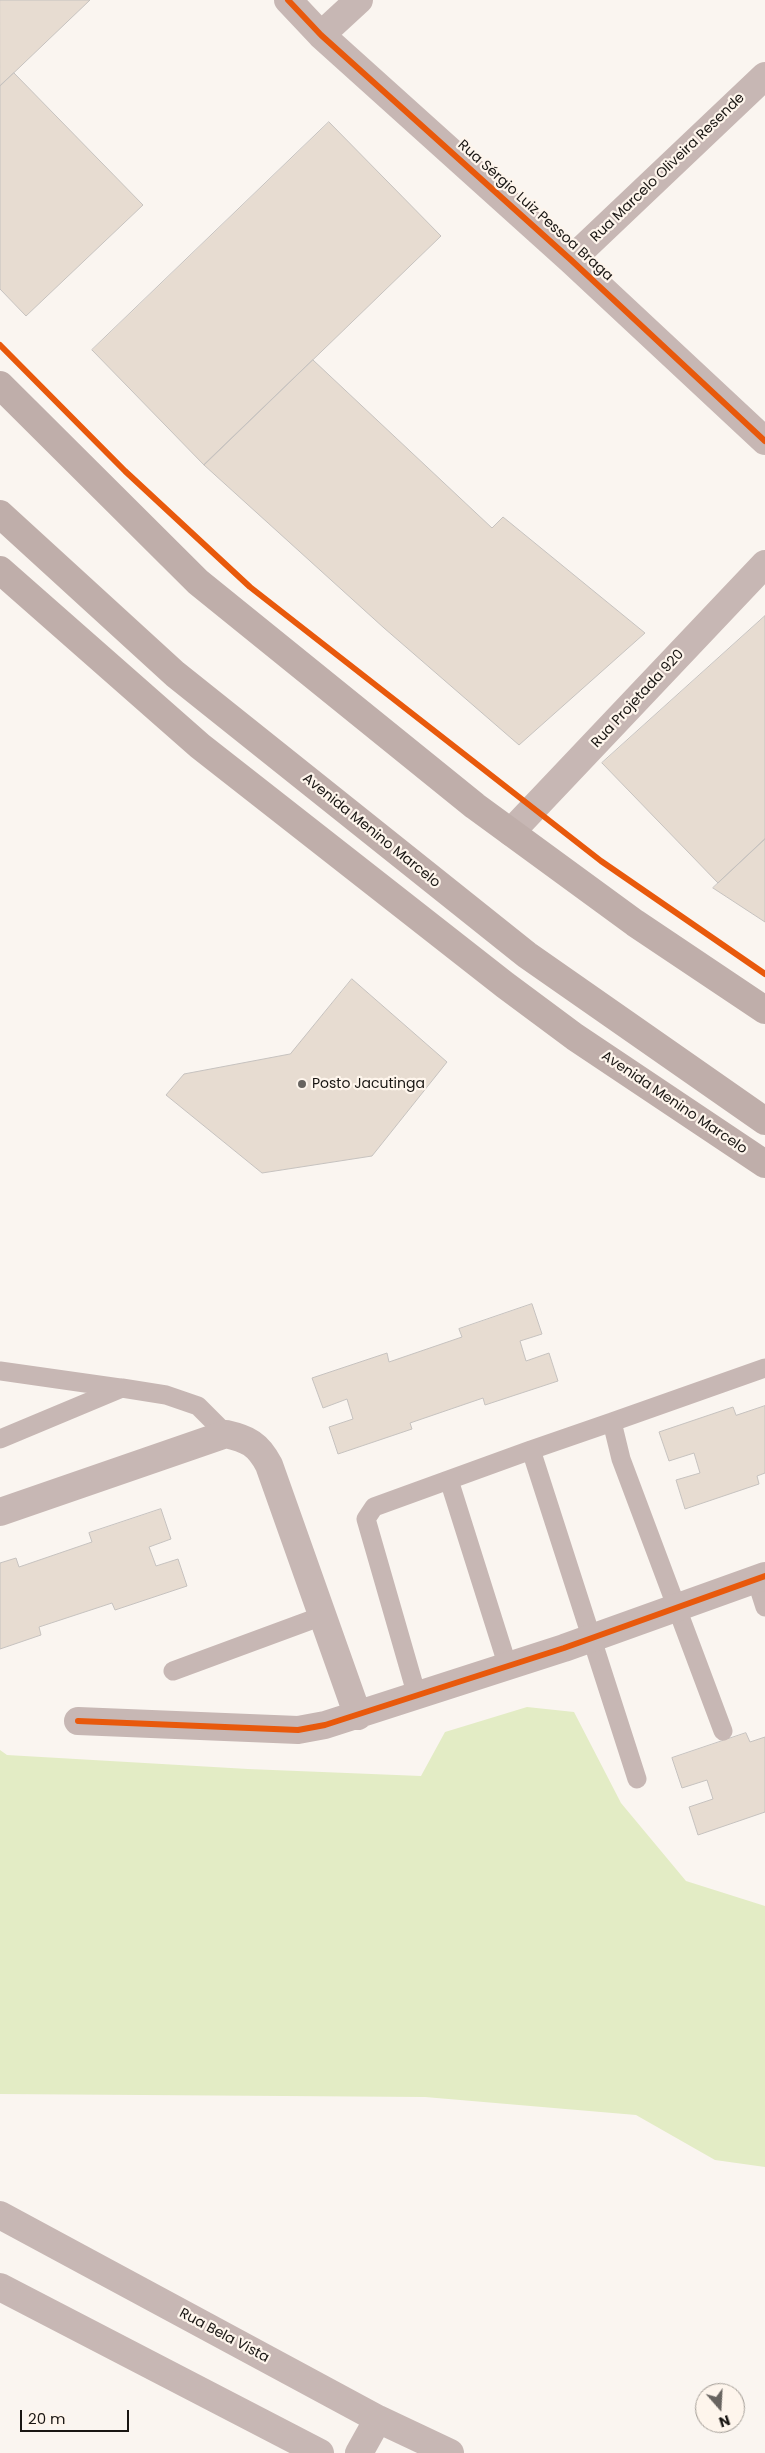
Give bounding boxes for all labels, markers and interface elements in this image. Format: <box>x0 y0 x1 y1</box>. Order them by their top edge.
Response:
street label: Rua Marcelo Oliveira Resende <box>588 90 748 246</box>
street label: Rua Sérgio Luiz Pessoa Braga <box>454 137 616 285</box>
street label: Rua Projetada 920 <box>588 646 688 752</box>
street label: Avenida Menino Marcelo <box>299 770 443 892</box>
street label: Avenida Menino Marcelo <box>598 1048 750 1158</box>
place label: Posto Jacutinga <box>312 1076 425 1092</box>
marker: Posto Jacutinga <box>296 1078 308 1090</box>
street label: Rua Bela Vista <box>176 2305 272 2367</box>
north arrow <box>695 2383 745 2433</box>
scale bar <box>22 2400 131 2432</box>
text: 20 m <box>28 2408 66 2429</box>
text: N <box>716 2410 733 2432</box>

